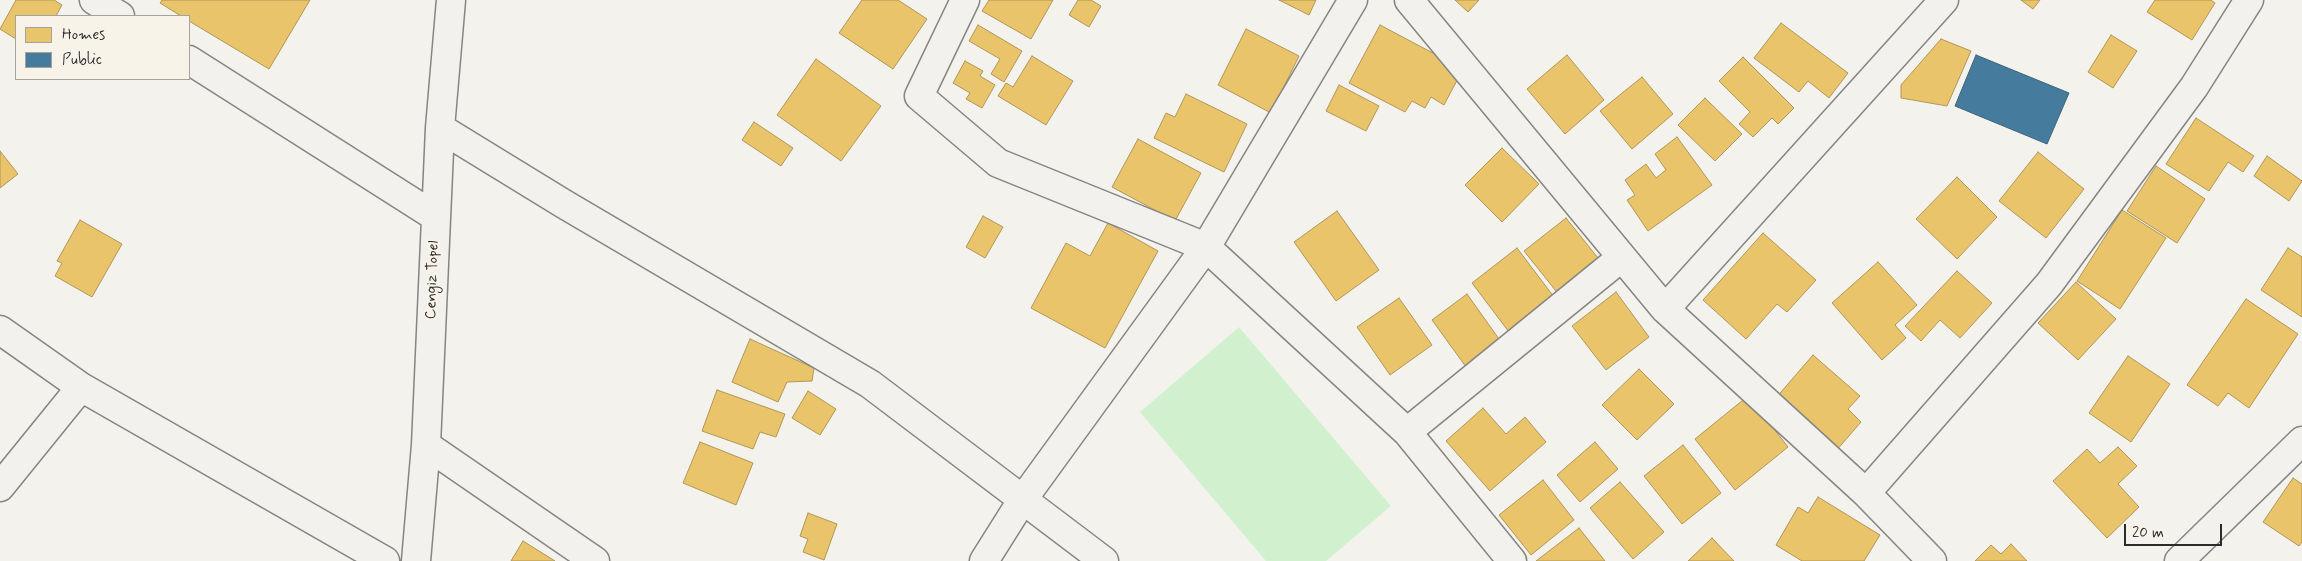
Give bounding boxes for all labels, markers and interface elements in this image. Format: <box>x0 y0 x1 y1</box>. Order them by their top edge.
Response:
legend <box>15 15 190 80</box>
text: Homes <box>62 25 105 45</box>
text: Public <box>62 50 102 70</box>
street label: Cengiz Topel <box>423 240 443 320</box>
scale bar <box>2127 514 2224 546</box>
text: 20 m <box>2132 523 2164 543</box>

